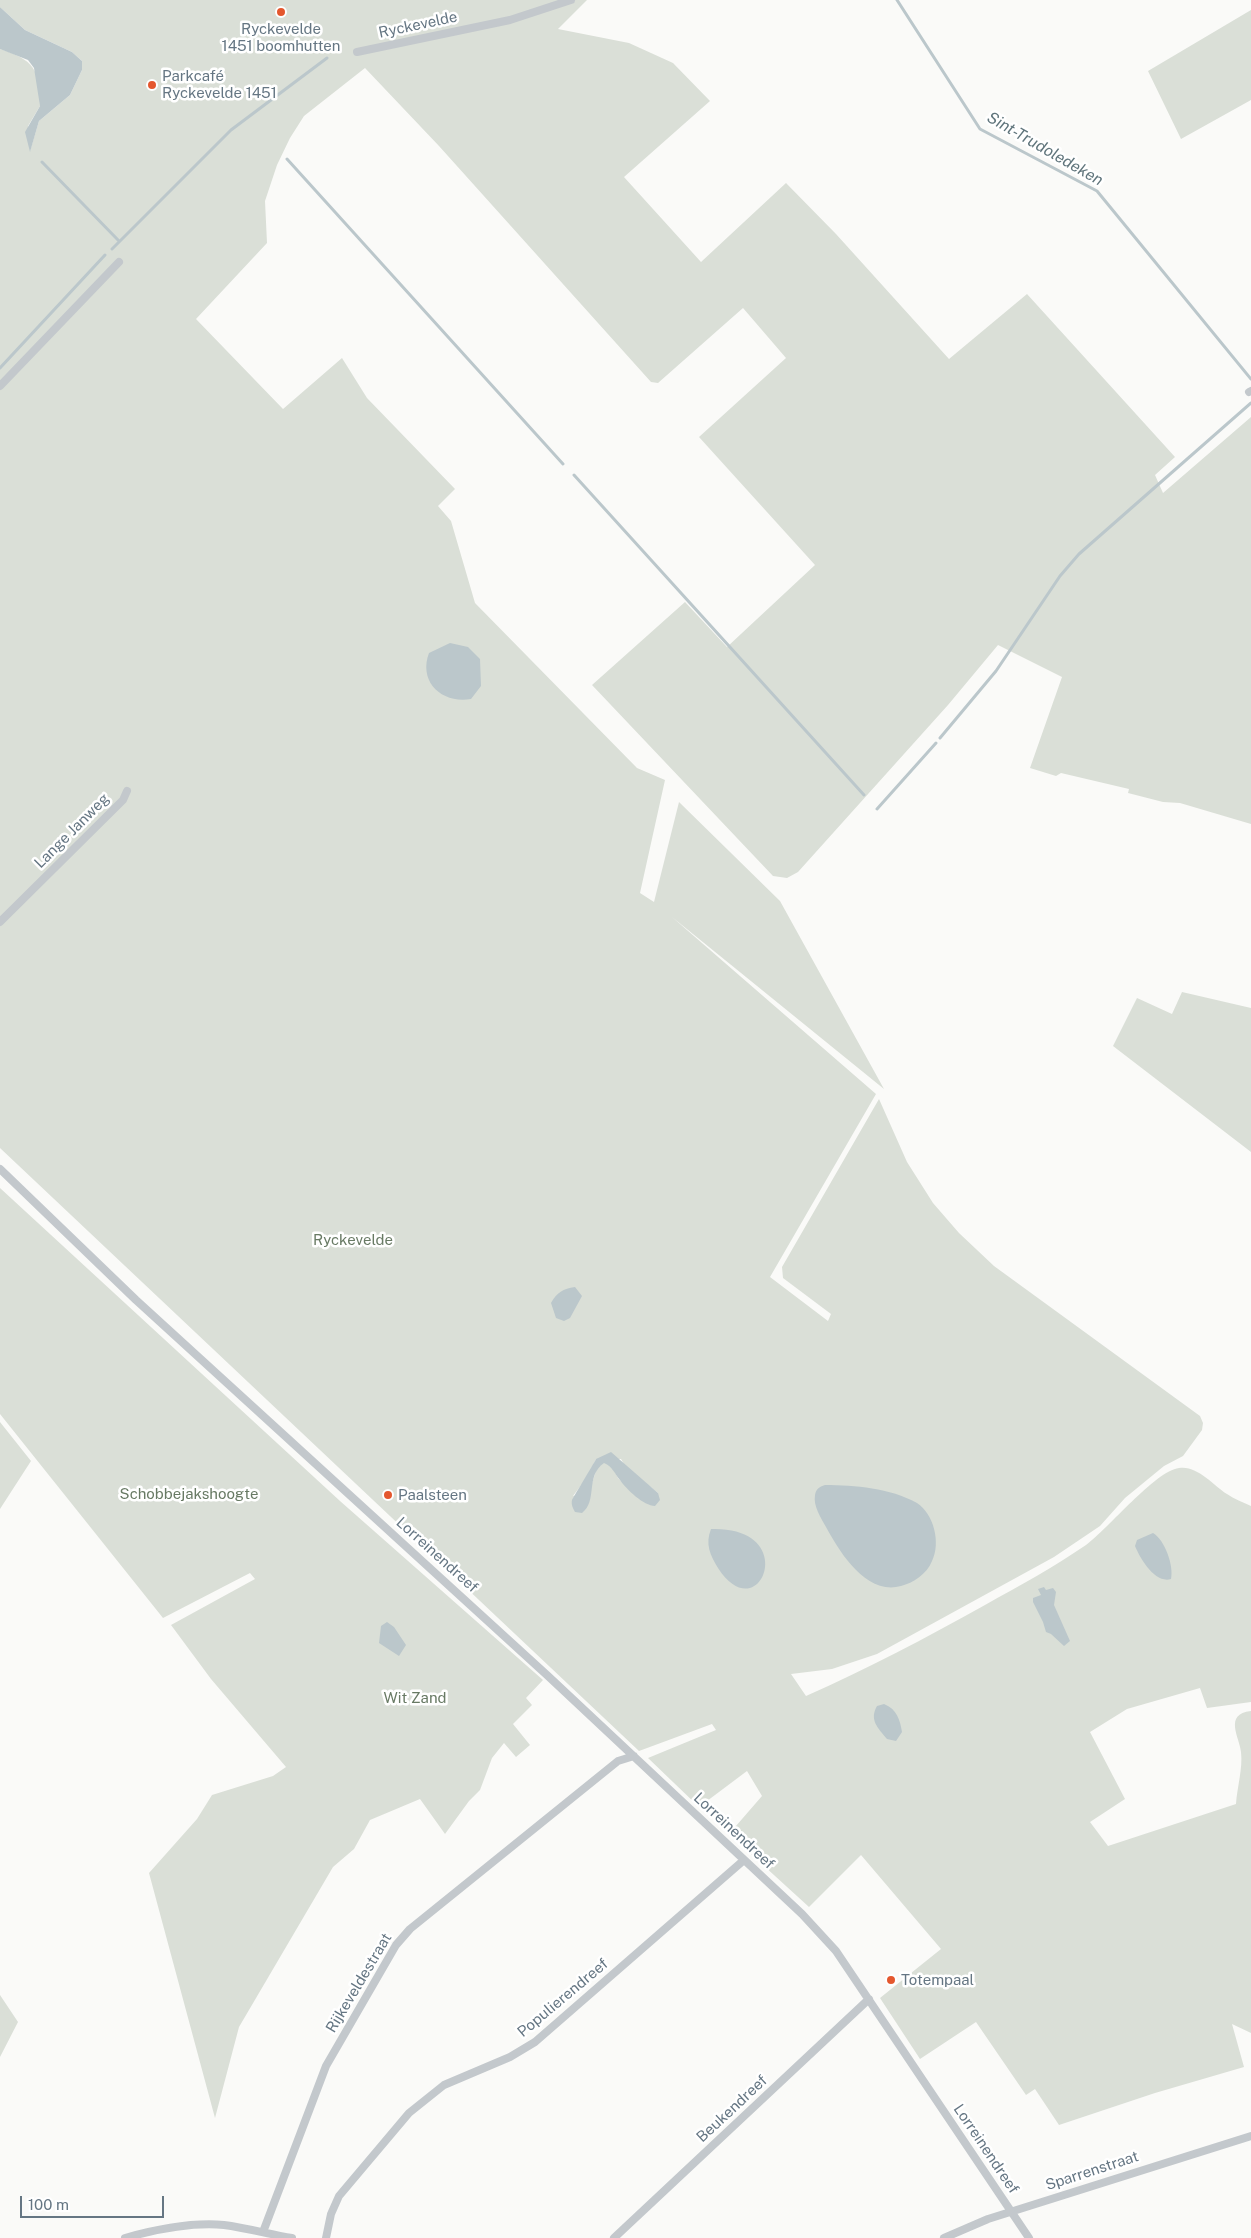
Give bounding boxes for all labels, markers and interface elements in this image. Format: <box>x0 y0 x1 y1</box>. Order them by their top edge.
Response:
marker: Ryckevelde 1451 boomhutten <box>275 6 287 18</box>
street label: Ryckevelde <box>377 8 459 42</box>
place label: Ryckevelde 1451 boomhutten <box>222 20 340 55</box>
place label: Parkcafé Ryckevelde 1451 <box>162 67 277 102</box>
marker: Parkcafé Ryckevelde 1451 <box>146 79 158 91</box>
water label: Sint-Trudoledeken <box>984 108 1106 190</box>
street label: Lange Janweg <box>31 790 113 872</box>
park label: Ryckevelde <box>313 1231 393 1249</box>
park label: Schobbejakshoogte <box>120 1485 258 1503</box>
place label: Paalsteen <box>398 1486 467 1504</box>
marker: Paalsteen <box>382 1489 394 1501</box>
street label: Lorreinendreef <box>392 1514 482 1596</box>
park label: Wit Zand <box>383 1689 447 1707</box>
street label: Lorreinendreef <box>690 1789 778 1873</box>
street label: Rijkeveldestraat <box>322 1930 396 2036</box>
street label: Populierendreef <box>514 1955 612 2041</box>
place label: Totempaal <box>901 1971 974 1989</box>
marker: Totempaal <box>885 1974 897 1986</box>
street label: Beukendreef <box>693 2072 771 2146</box>
street label: Lorreinendreef <box>949 2101 1023 2197</box>
street label: Sparrenstraat <box>1043 2147 1141 2195</box>
scale bar <box>22 2186 166 2218</box>
text: 100 m <box>28 2196 69 2213</box>

